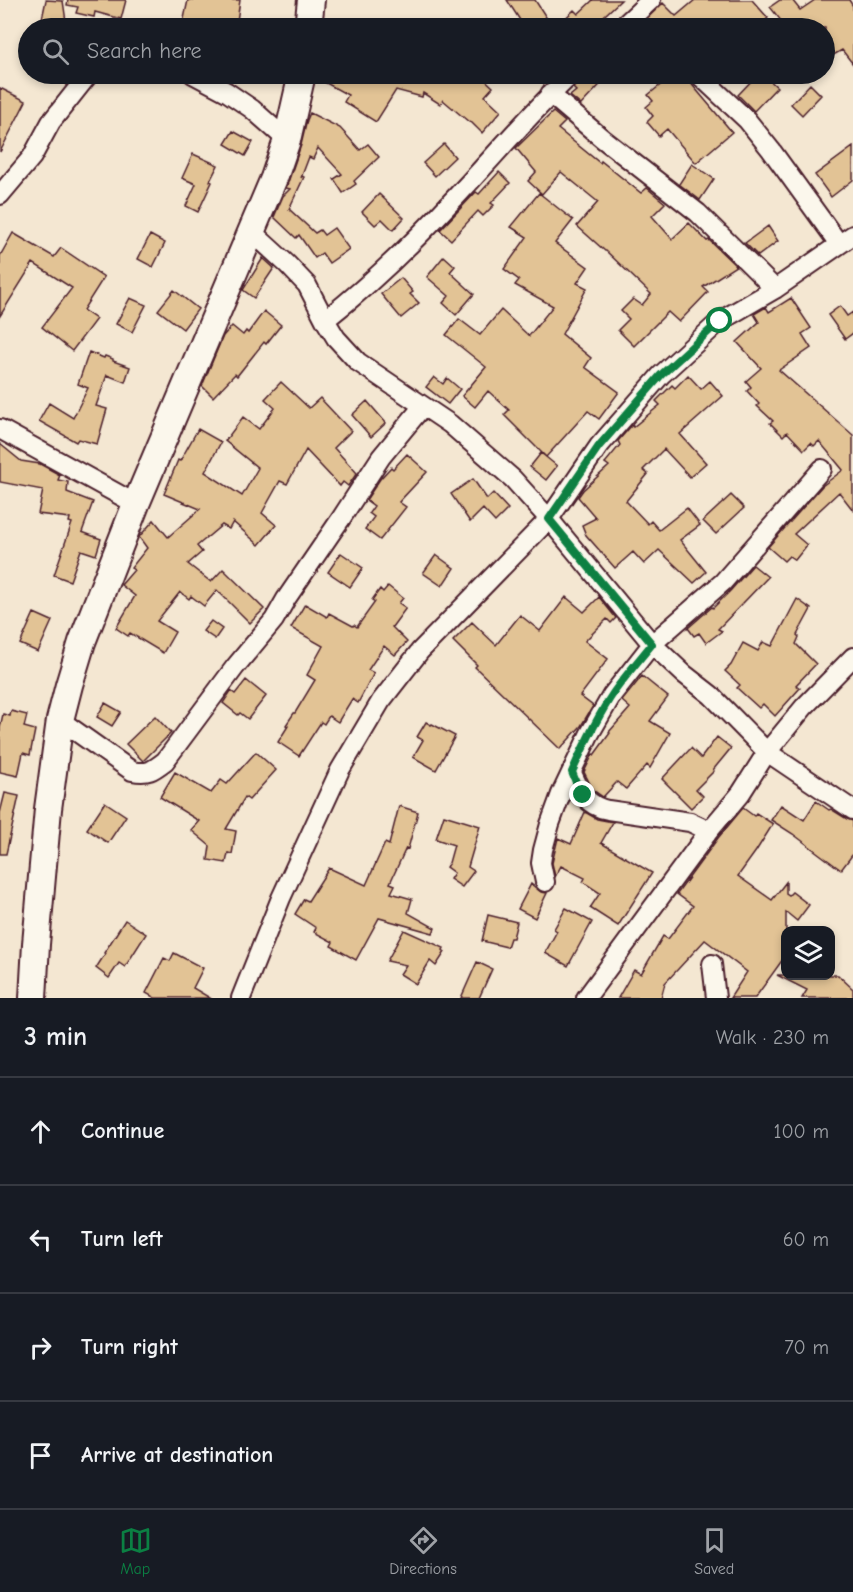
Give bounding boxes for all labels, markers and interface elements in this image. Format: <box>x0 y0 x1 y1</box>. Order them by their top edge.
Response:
search box <box>18 18 835 84</box>
icon: search <box>39 35 72 68</box>
text: Search here <box>87 38 202 64</box>
route start <box>706 307 732 333</box>
route end <box>569 781 595 807</box>
map controls <box>781 926 835 980</box>
button: layers <box>781 926 835 980</box>
text: 3 min <box>24 1022 87 1052</box>
text: Walk · 230 m <box>716 1026 829 1049</box>
icon: ahead <box>24 1115 57 1148</box>
text: Continue <box>81 1118 164 1144</box>
text: 100 m <box>774 1120 829 1143</box>
icon: left <box>24 1223 57 1256</box>
text: Turn left <box>81 1226 163 1252</box>
text: 60 m <box>783 1228 829 1251</box>
icon: right <box>24 1331 57 1364</box>
text: Turn right <box>81 1334 178 1360</box>
text: 70 m <box>784 1336 829 1359</box>
icon: arrive <box>24 1439 57 1472</box>
text: Arrive at destination <box>81 1442 273 1468</box>
tab: Map <box>119 1524 152 1578</box>
tab: Directions <box>389 1524 457 1578</box>
tab: Saved <box>694 1524 734 1578</box>

